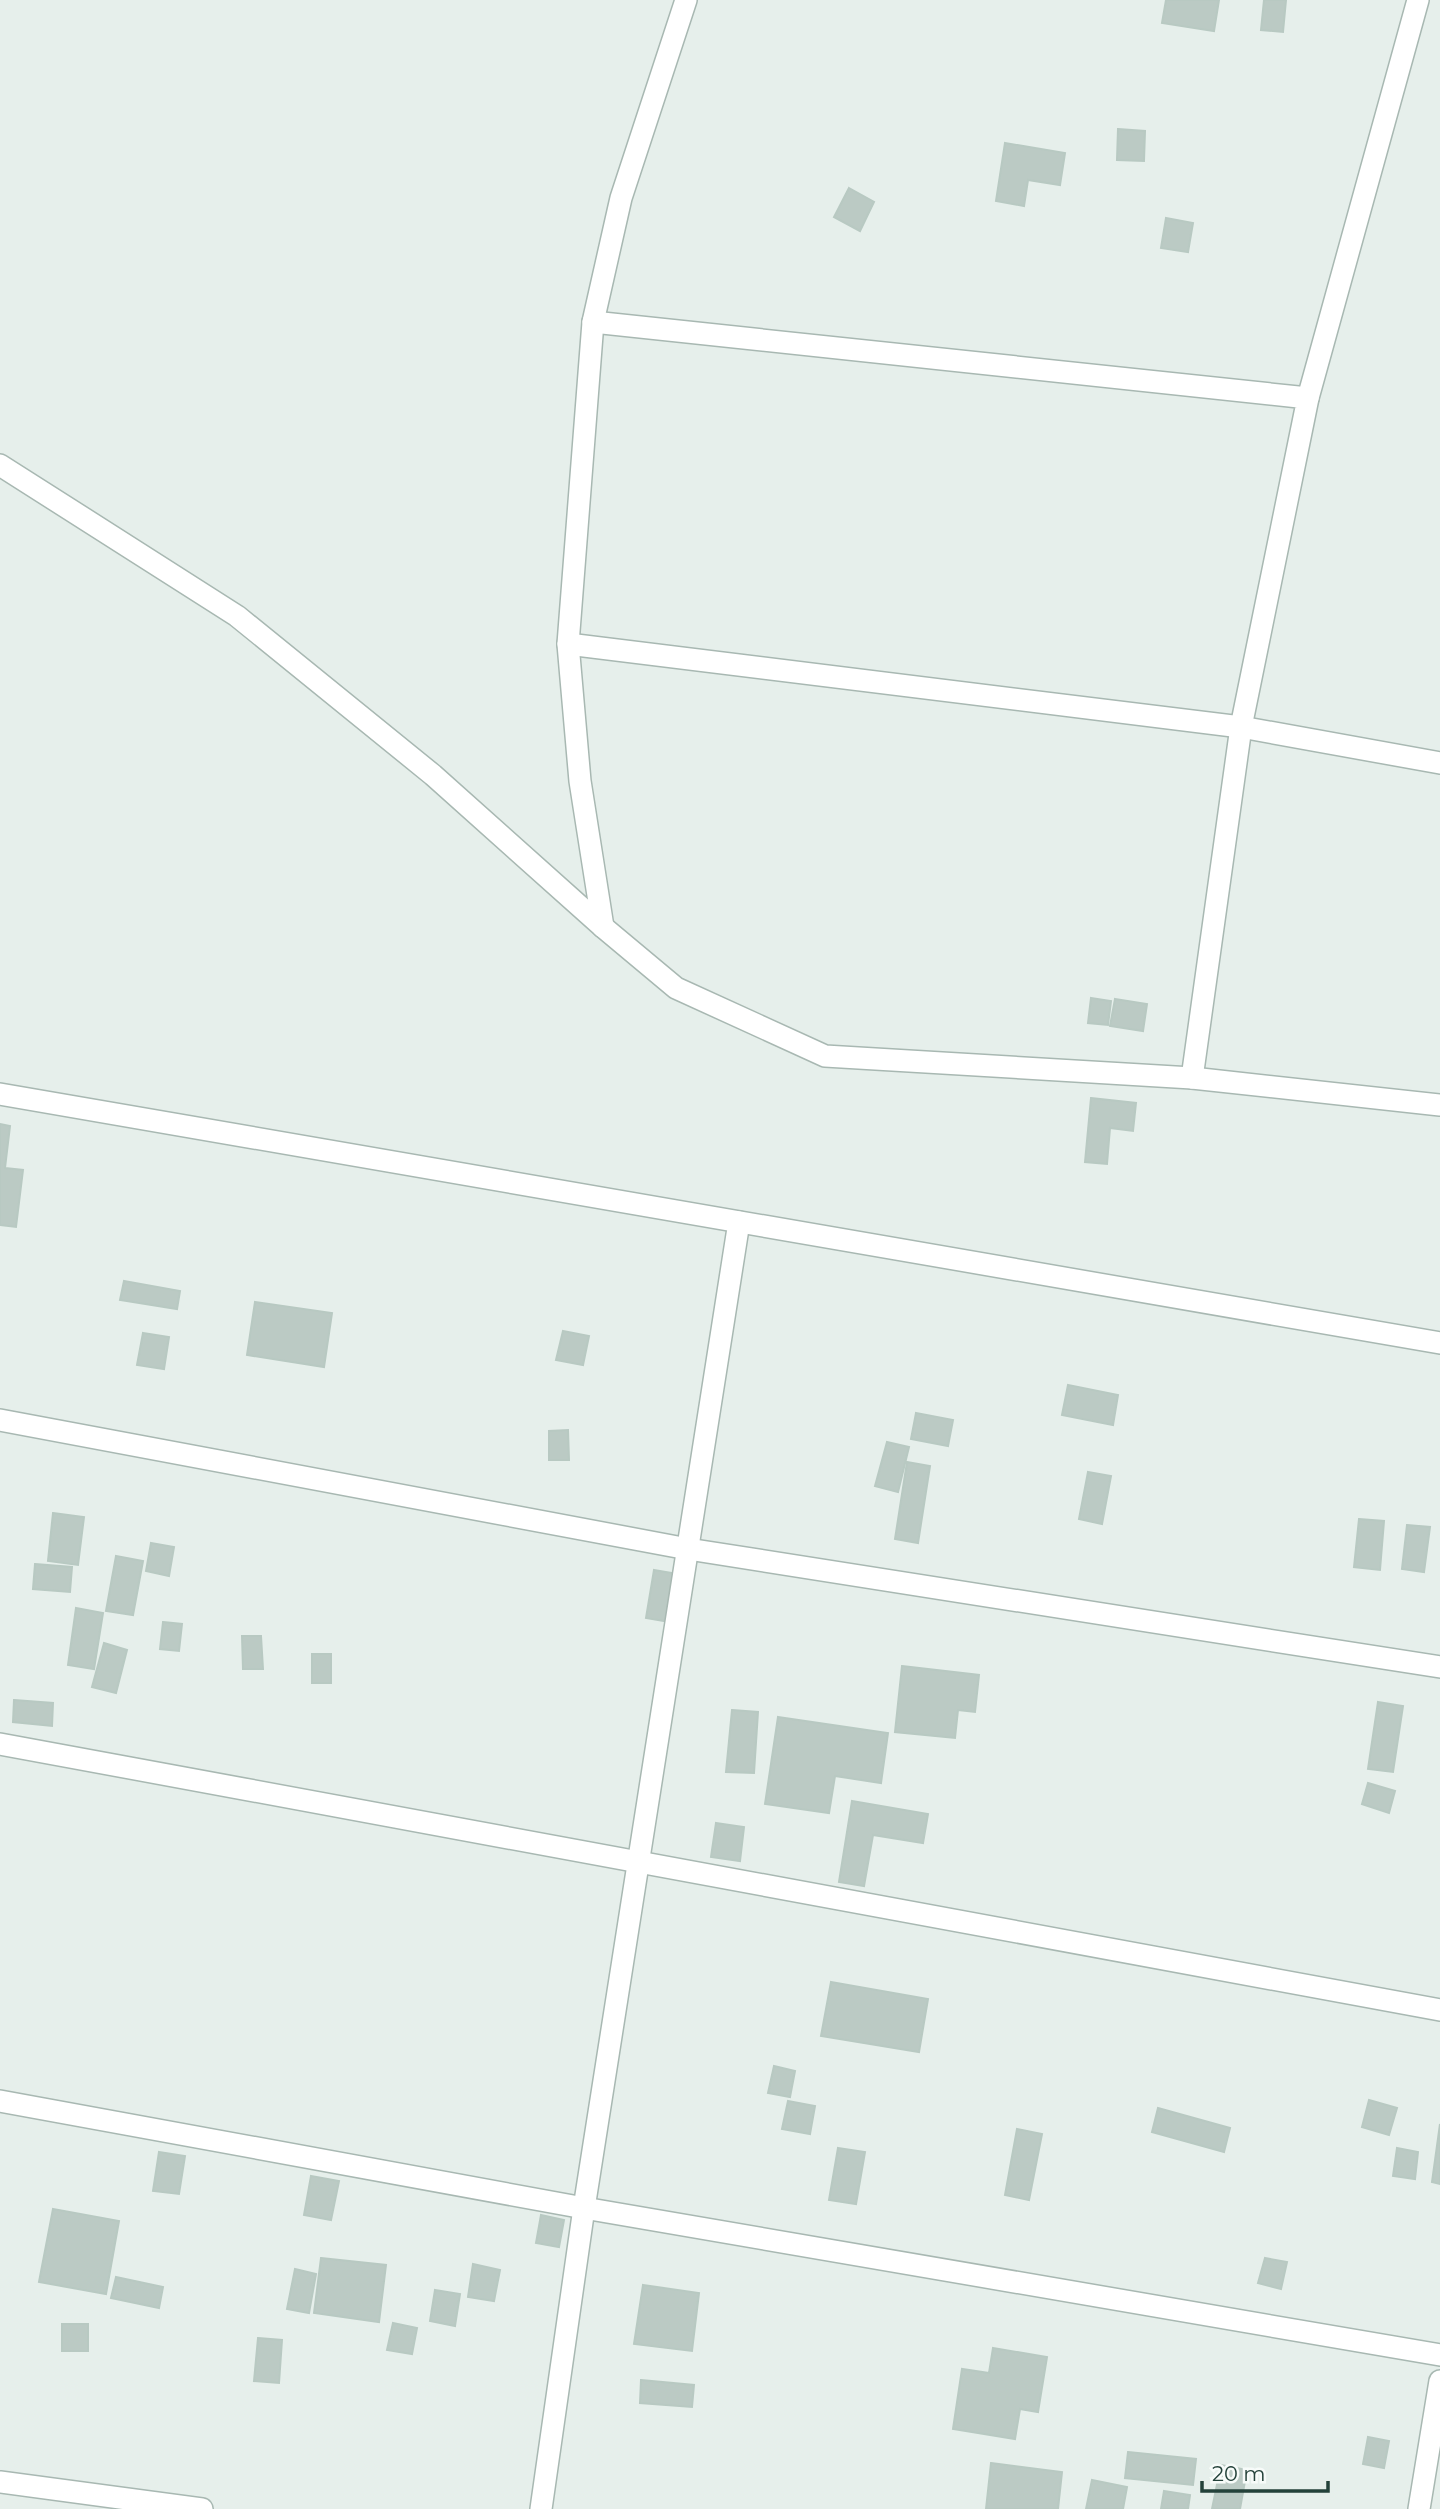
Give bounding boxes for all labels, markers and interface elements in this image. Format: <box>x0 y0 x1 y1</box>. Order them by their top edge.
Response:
scale bar <box>1202 2450 1328 2494</box>
text: 20 m <box>1212 2461 1266 2486</box>

